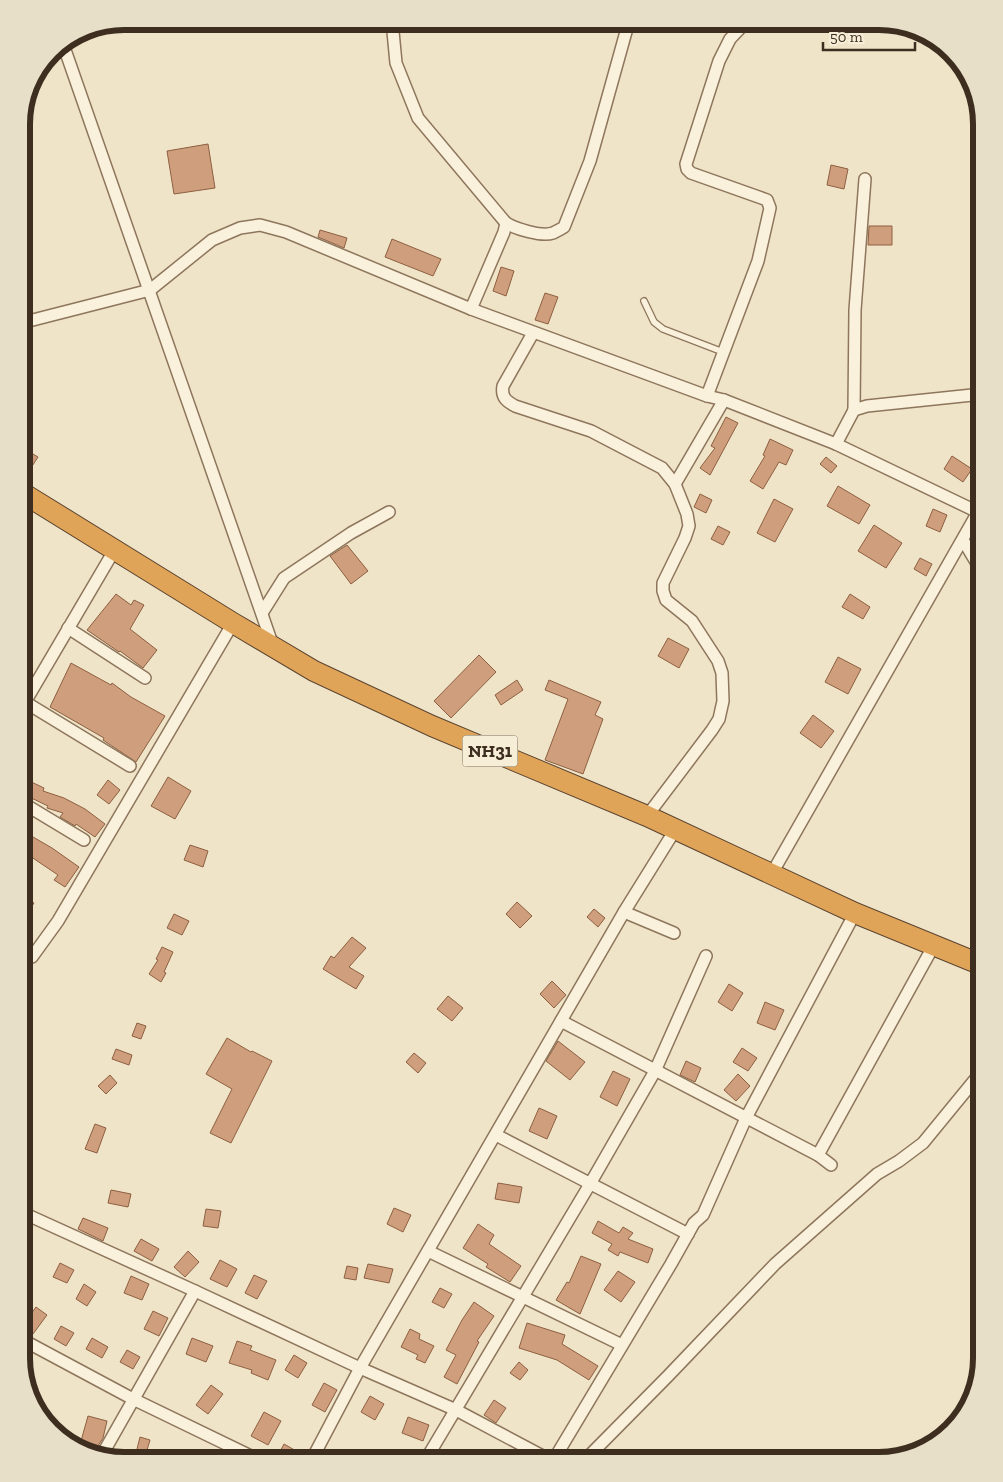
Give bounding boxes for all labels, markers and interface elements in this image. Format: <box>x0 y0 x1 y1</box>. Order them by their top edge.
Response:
scale bar <box>823 20 916 52</box>
text: 50 m <box>830 28 863 46</box>
road number: NH31 <box>462 736 518 766</box>

